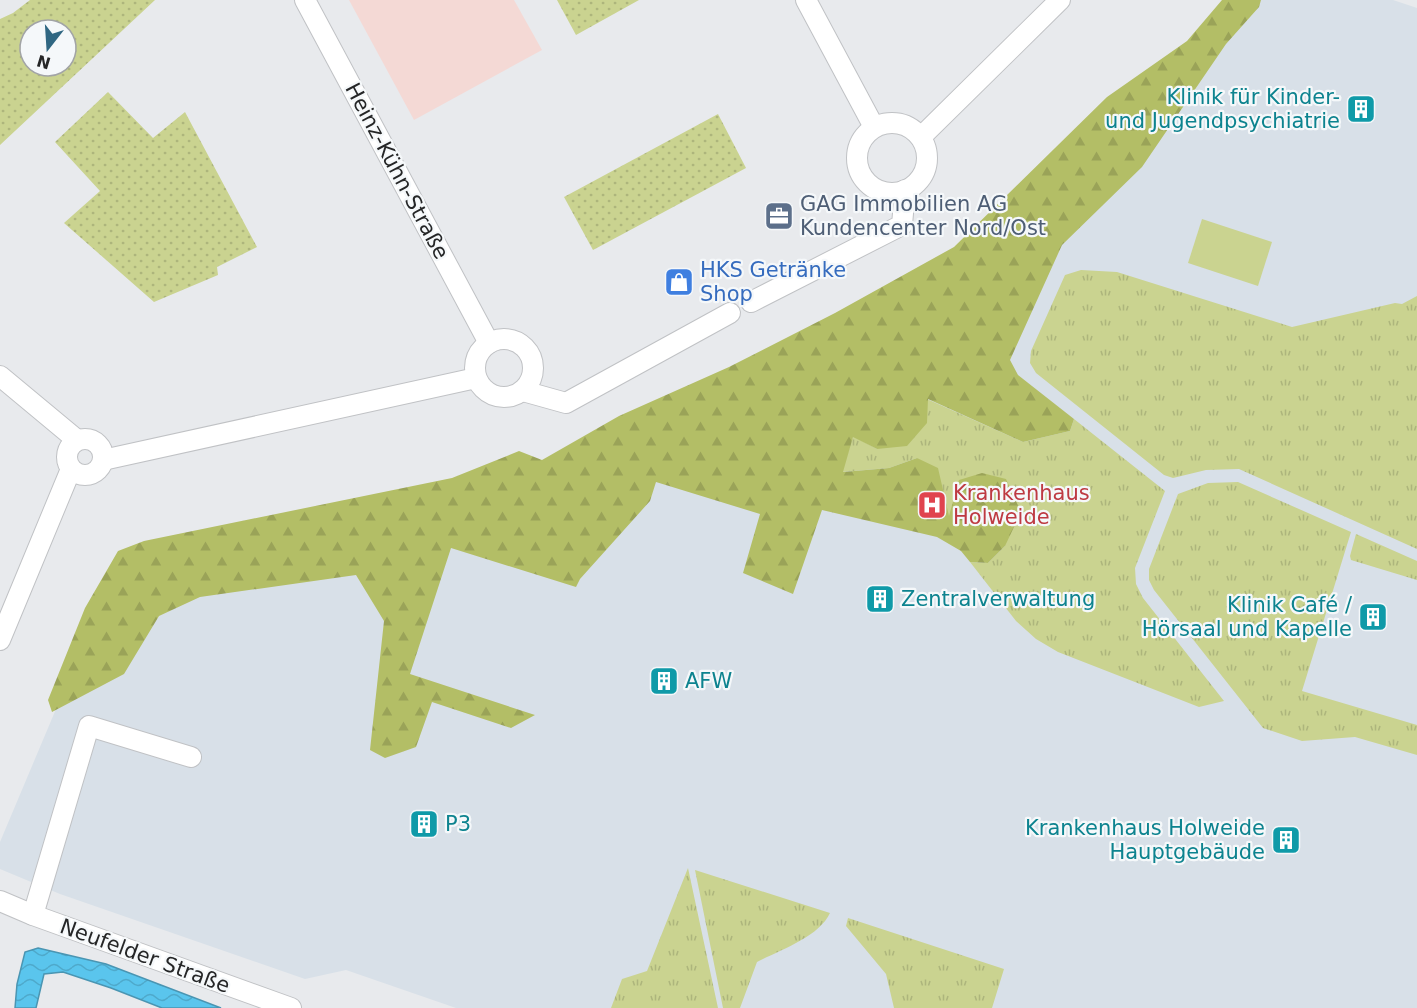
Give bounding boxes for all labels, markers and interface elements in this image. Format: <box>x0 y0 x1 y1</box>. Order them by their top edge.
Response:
north arrow <box>18 18 78 78</box>
text: N <box>35 51 53 73</box>
street label: Heinz-Kühn-Straße <box>340 79 454 263</box>
place label: Klinik für Kinder- und Jugendpsychiatrie <box>1105 85 1340 133</box>
building icon: Klinik für Kinder- und Jugendpsychiatrie <box>1345 93 1377 125</box>
place label: GAG Immobilien AG Kundencenter Nord/Ost <box>800 192 1046 240</box>
office icon: GAG Immobilien AG Kundencenter Nord/Ost <box>763 200 795 232</box>
place label: HKS Getränke Shop <box>700 258 846 306</box>
shop icon: HKS Getränke Shop <box>663 266 695 298</box>
place label: Krankenhaus Holweide <box>953 481 1090 529</box>
hospital icon: Krankenhaus Holweide <box>916 489 948 521</box>
building icon: Zentralverwaltung <box>864 583 896 615</box>
place label: Zentralverwaltung <box>901 587 1095 611</box>
place label: Klinik Café / Hörsaal und Kapelle <box>1142 593 1353 641</box>
building icon: Klinik Café / Hörsaal und Kapelle <box>1357 601 1389 633</box>
building icon: AFW <box>648 665 680 697</box>
place label: AFW <box>685 669 732 693</box>
building icon: P3 <box>408 808 440 840</box>
place label: P3 <box>445 812 471 836</box>
place label: Krankenhaus Holweide Hauptgebäude <box>1025 816 1265 864</box>
building icon: Krankenhaus Holweide Hauptgebäude <box>1270 824 1302 856</box>
street label: Neufelder Straße <box>57 914 233 998</box>

